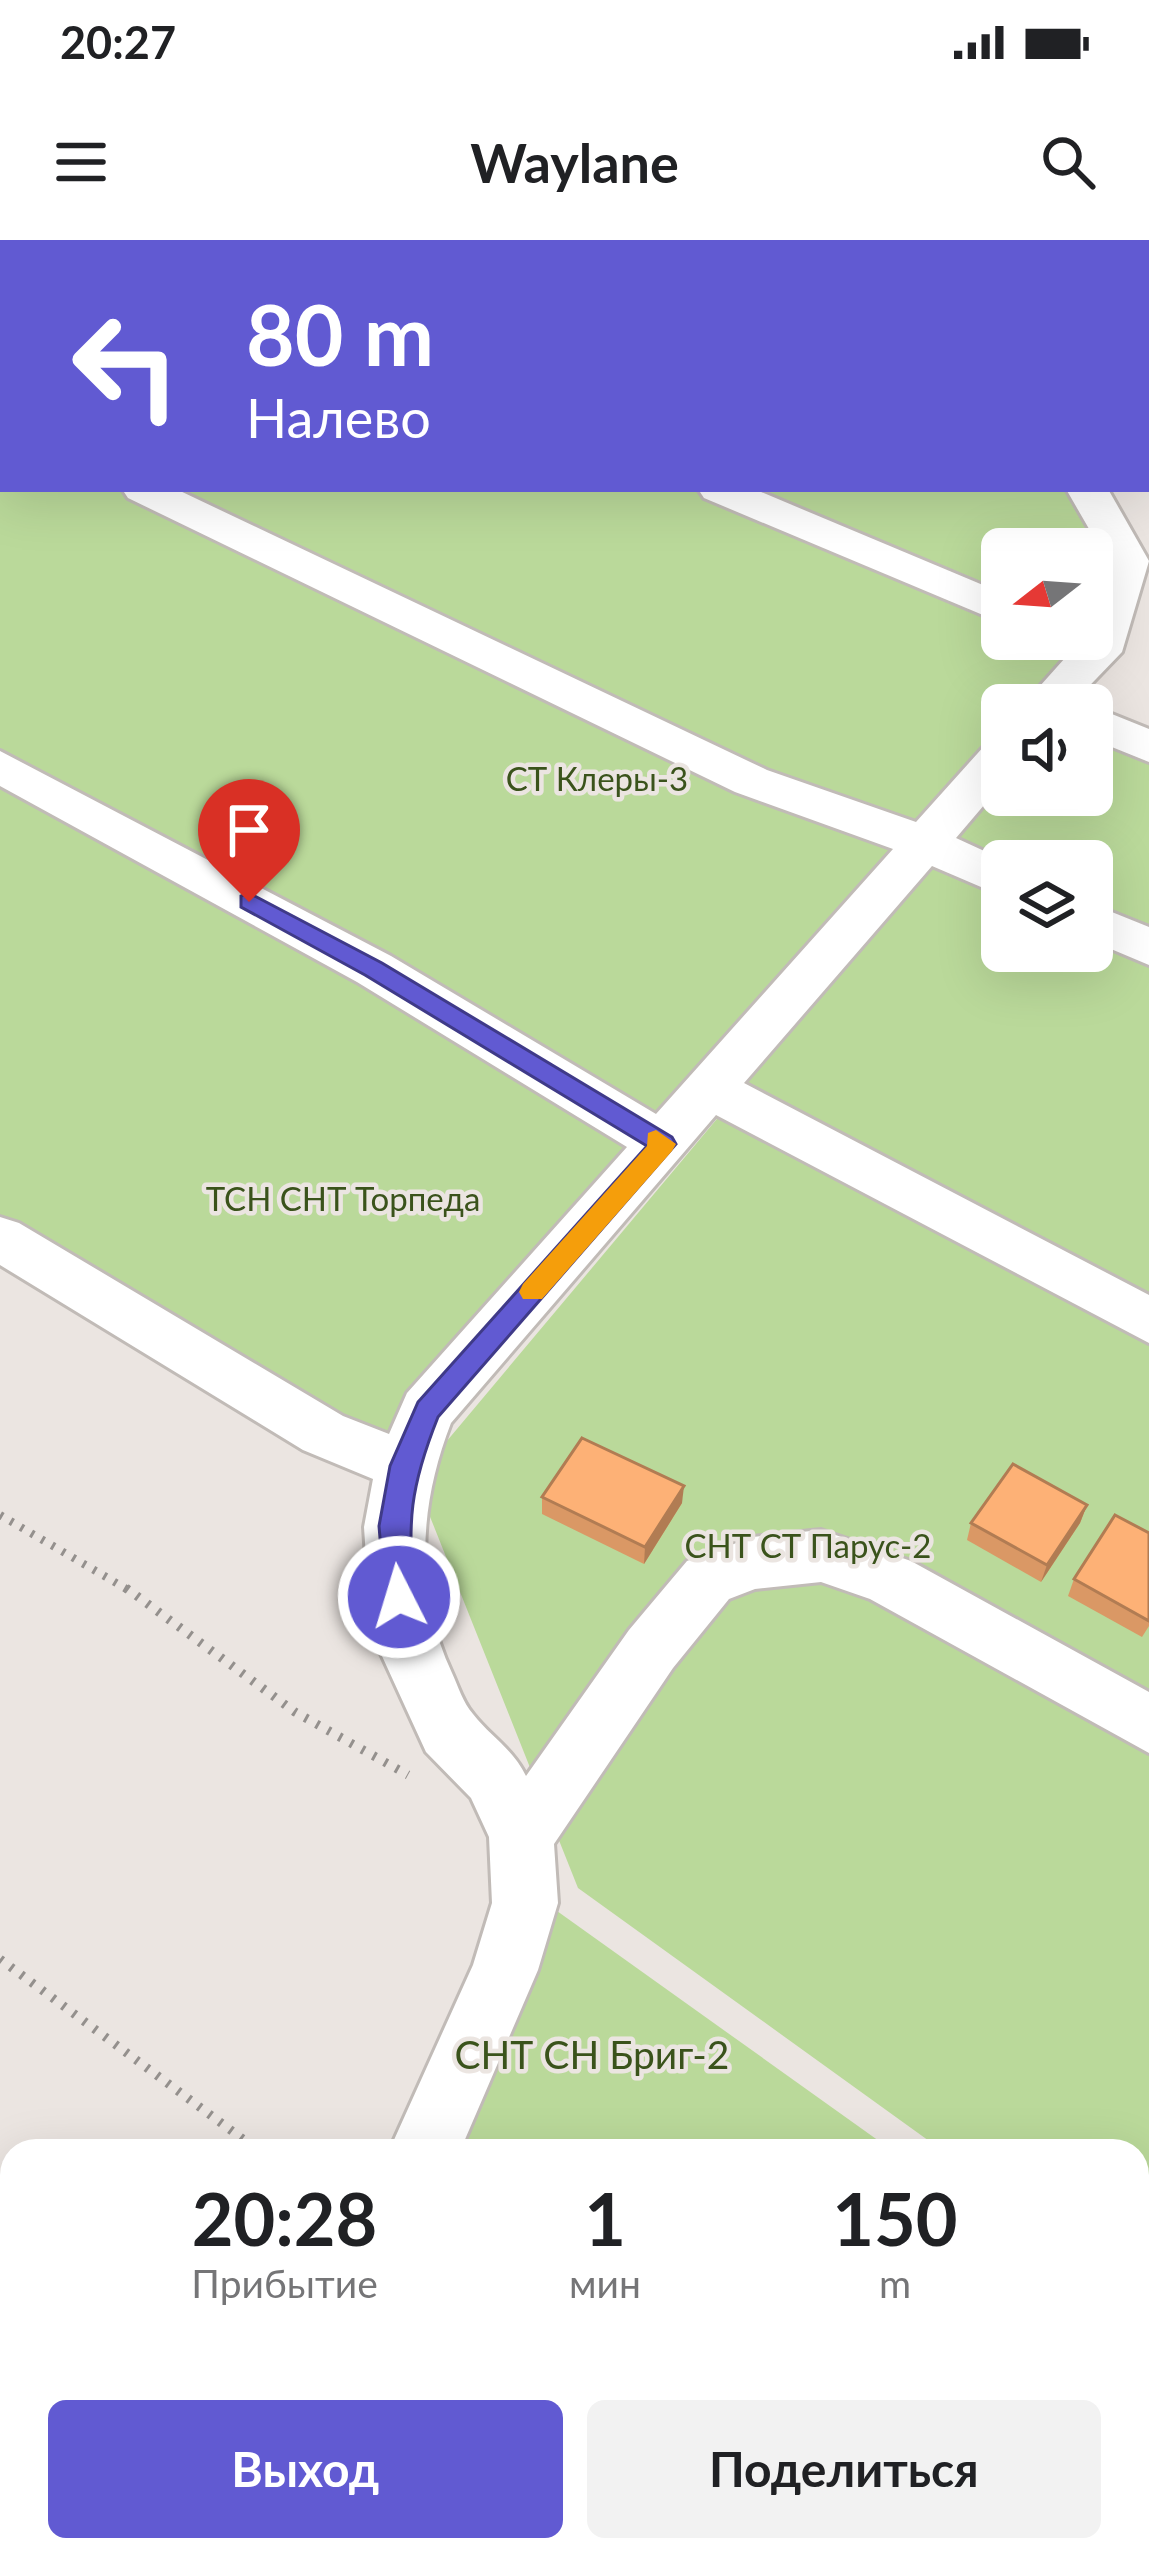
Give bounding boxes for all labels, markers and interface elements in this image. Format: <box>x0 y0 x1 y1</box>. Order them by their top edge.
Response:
text: 20:27 <box>60 15 176 69</box>
icon: menu <box>48 129 114 195</box>
icon: search <box>1035 129 1101 195</box>
text: Waylane <box>470 130 679 195</box>
text: 80 m <box>246 283 434 384</box>
icon: left <box>48 288 204 444</box>
text: Налево <box>246 385 431 450</box>
north arrow <box>981 528 1113 660</box>
map controls <box>981 528 1113 972</box>
button: sound <box>981 684 1113 816</box>
park label: СТ Клеры-3 <box>506 758 688 798</box>
pin <box>198 779 300 902</box>
icon: arrive <box>216 797 282 863</box>
button: layers <box>981 840 1113 972</box>
park label: ТСН СНТ Торпеда <box>206 1178 480 1218</box>
park label: СНТ СТ Парус-2 <box>685 1525 931 1565</box>
position arrow <box>336 1534 462 1660</box>
park label: СНТ СН Бриг-2 <box>455 2031 729 2077</box>
text: 20:28 <box>192 2175 377 2261</box>
text: 1 <box>584 2175 626 2261</box>
text: 150 <box>832 2175 958 2261</box>
text: Прибытие <box>191 2260 378 2306</box>
text: мин <box>569 2260 641 2306</box>
text: m <box>879 2260 911 2306</box>
button: Выход <box>48 2400 563 2538</box>
button: Поделиться <box>587 2400 1101 2538</box>

